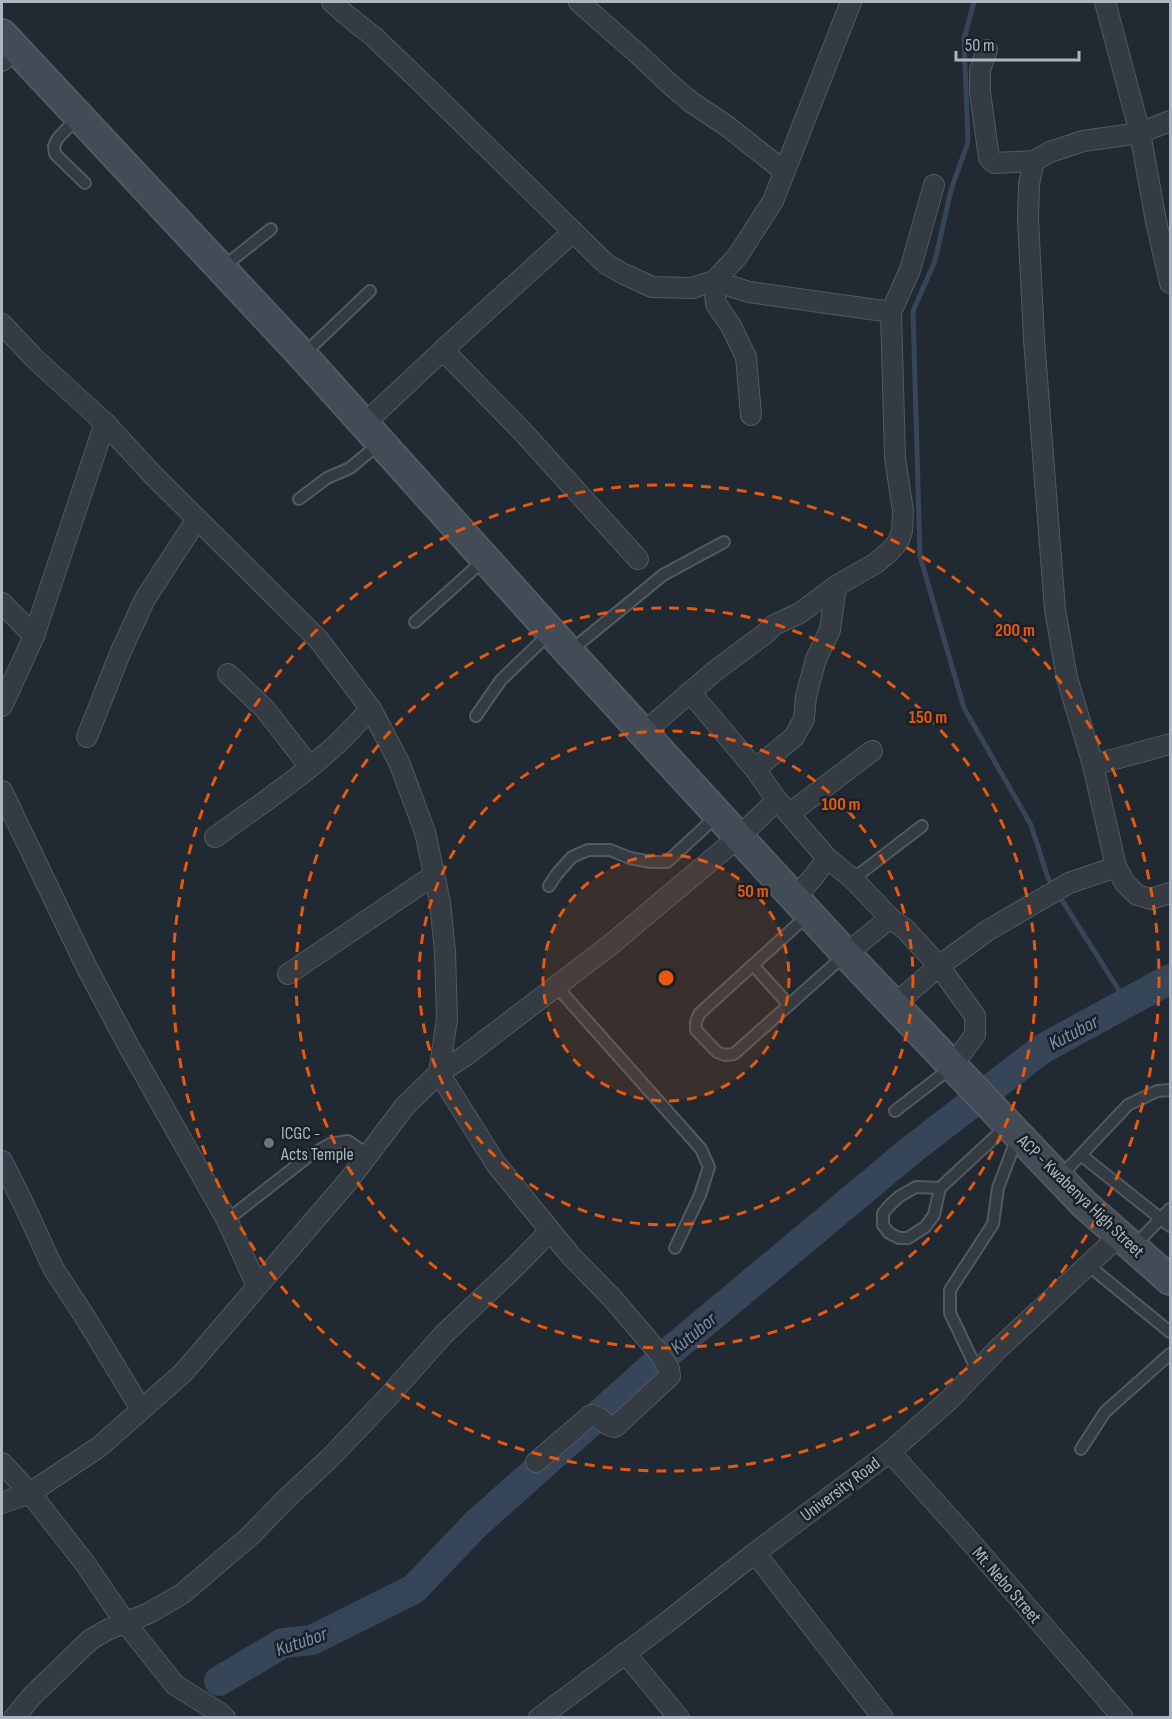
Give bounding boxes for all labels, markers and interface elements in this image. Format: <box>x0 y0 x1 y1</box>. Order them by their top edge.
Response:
scale bar <box>956 24 1079 62</box>
text: 50 m <box>965 35 995 56</box>
text: 200 m <box>995 620 1035 641</box>
text: 150 m <box>909 707 947 728</box>
text: 100 m <box>822 794 861 815</box>
text: 50 m <box>737 881 769 902</box>
centre of rings <box>656 968 676 988</box>
water label: Kutubor <box>1045 1009 1104 1056</box>
place label: ICGC - Acts Temple <box>280 1123 354 1165</box>
street label: ACP - Kwabenya High Street <box>1012 1130 1149 1263</box>
marker: ICGC - Acts Temple <box>262 1136 276 1150</box>
water label: Kutubor <box>666 1307 723 1360</box>
street label: University Road <box>796 1453 884 1526</box>
street label: Mt. Nebo Street <box>968 1543 1046 1628</box>
water label: Kutubor <box>272 1622 331 1662</box>

